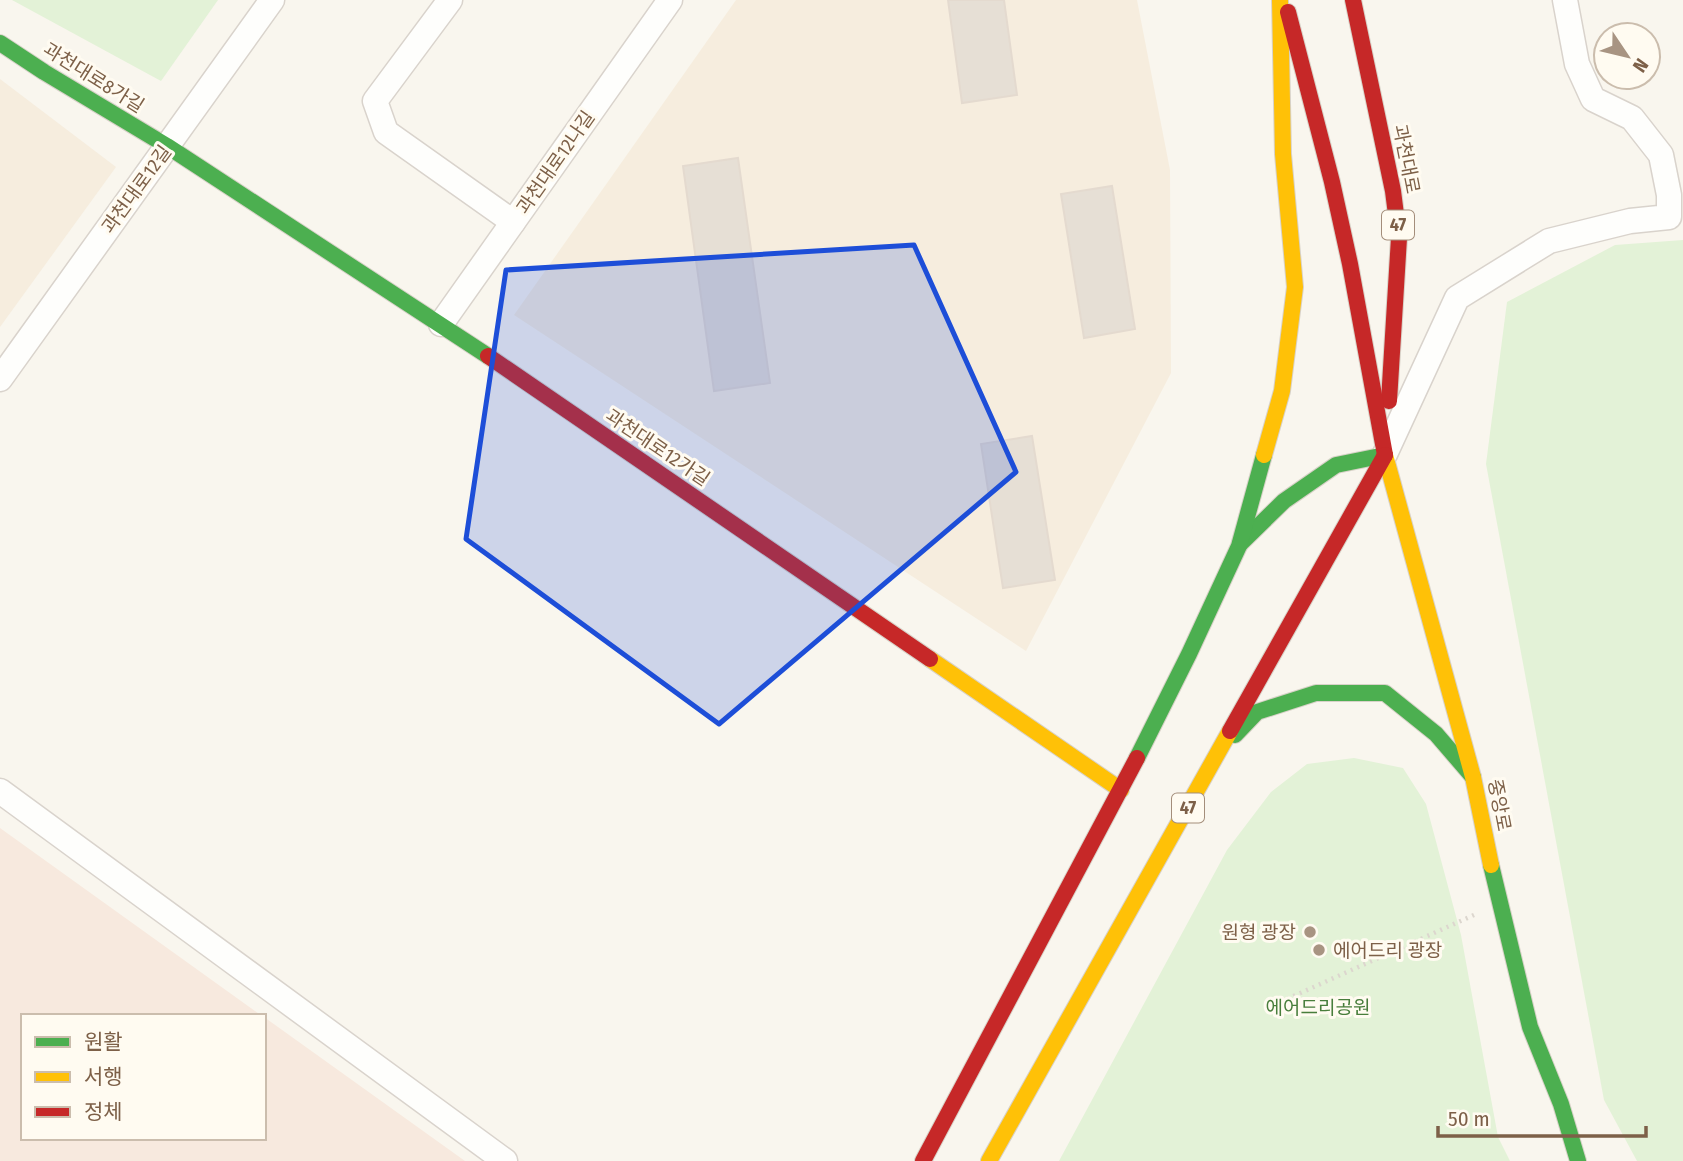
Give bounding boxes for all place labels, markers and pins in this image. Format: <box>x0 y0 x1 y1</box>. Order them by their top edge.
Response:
place label: 원형 광장 <box>1222 921 1296 944</box>
marker: 원형 광장 <box>1302 924 1318 940</box>
place label: 에어드리 광장 <box>1333 939 1442 962</box>
marker: 에어드리 광장 <box>1311 942 1327 958</box>

